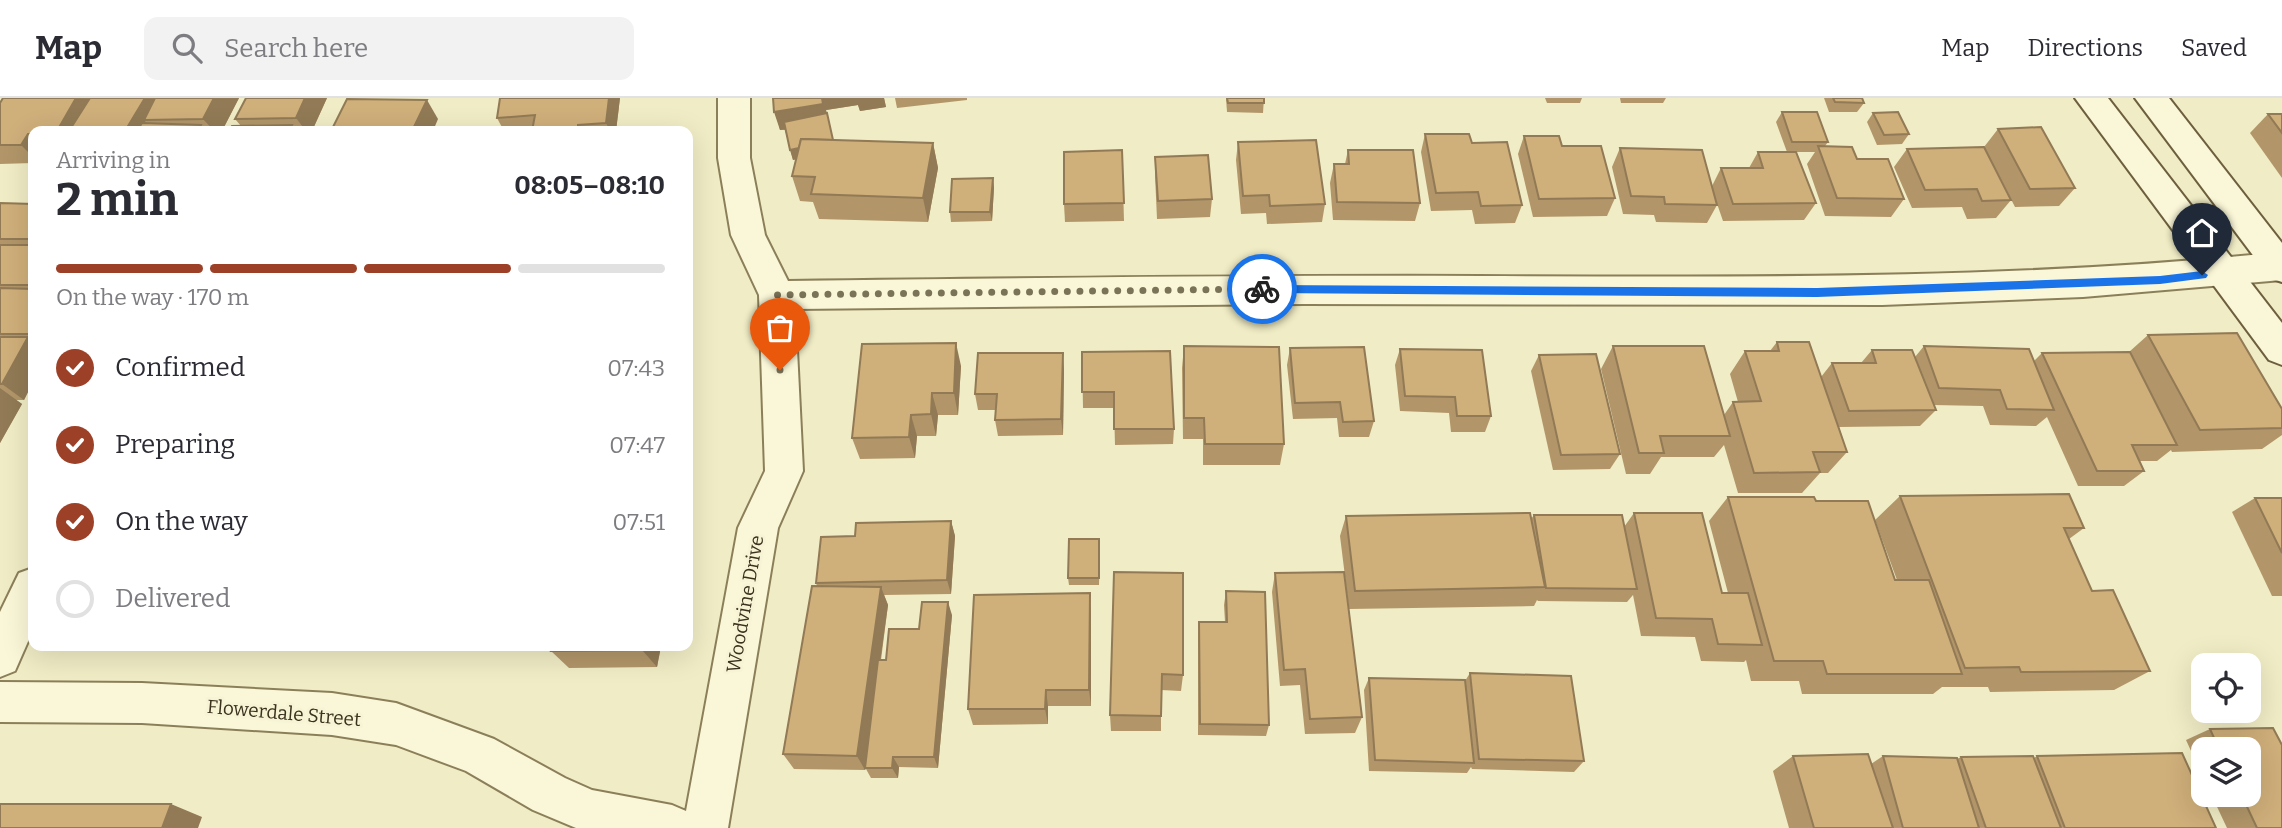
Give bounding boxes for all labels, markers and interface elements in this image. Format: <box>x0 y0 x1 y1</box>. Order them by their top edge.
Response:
search box <box>144 17 634 80</box>
text: Map <box>35 28 102 68</box>
icon: search <box>168 29 206 67</box>
text: Search here <box>224 33 368 64</box>
text: Map <box>1941 34 1990 62</box>
text: Directions <box>2028 34 2143 62</box>
text: Saved <box>2181 34 2247 62</box>
text: Arriving in <box>56 146 170 174</box>
text: 08:05–08:10 <box>514 170 665 201</box>
text: 2 min <box>56 172 178 227</box>
pin <box>2172 203 2232 275</box>
icon: home <box>2183 214 2221 252</box>
courier <box>1227 254 1297 324</box>
icon: bike <box>1243 270 1281 308</box>
text: On the way · 170 m <box>56 283 249 311</box>
pin <box>750 298 810 370</box>
icon: bag <box>761 309 799 347</box>
icon: check <box>56 349 94 387</box>
text: Confirmed <box>115 352 245 383</box>
text: 07:43 <box>607 354 665 382</box>
icon: check <box>56 426 94 464</box>
text: Preparing <box>115 429 235 460</box>
text: 07:47 <box>609 431 665 459</box>
icon: check <box>56 503 94 541</box>
text: On the way <box>115 506 248 537</box>
text: 07:51 <box>613 508 665 536</box>
street label: Woodvine Drive <box>722 533 768 675</box>
text: Delivered <box>115 583 230 614</box>
map controls <box>2191 653 2261 807</box>
button: locate <box>2191 653 2261 723</box>
street label: Flowerdale Street <box>206 695 362 731</box>
button: layers <box>2191 737 2261 807</box>

